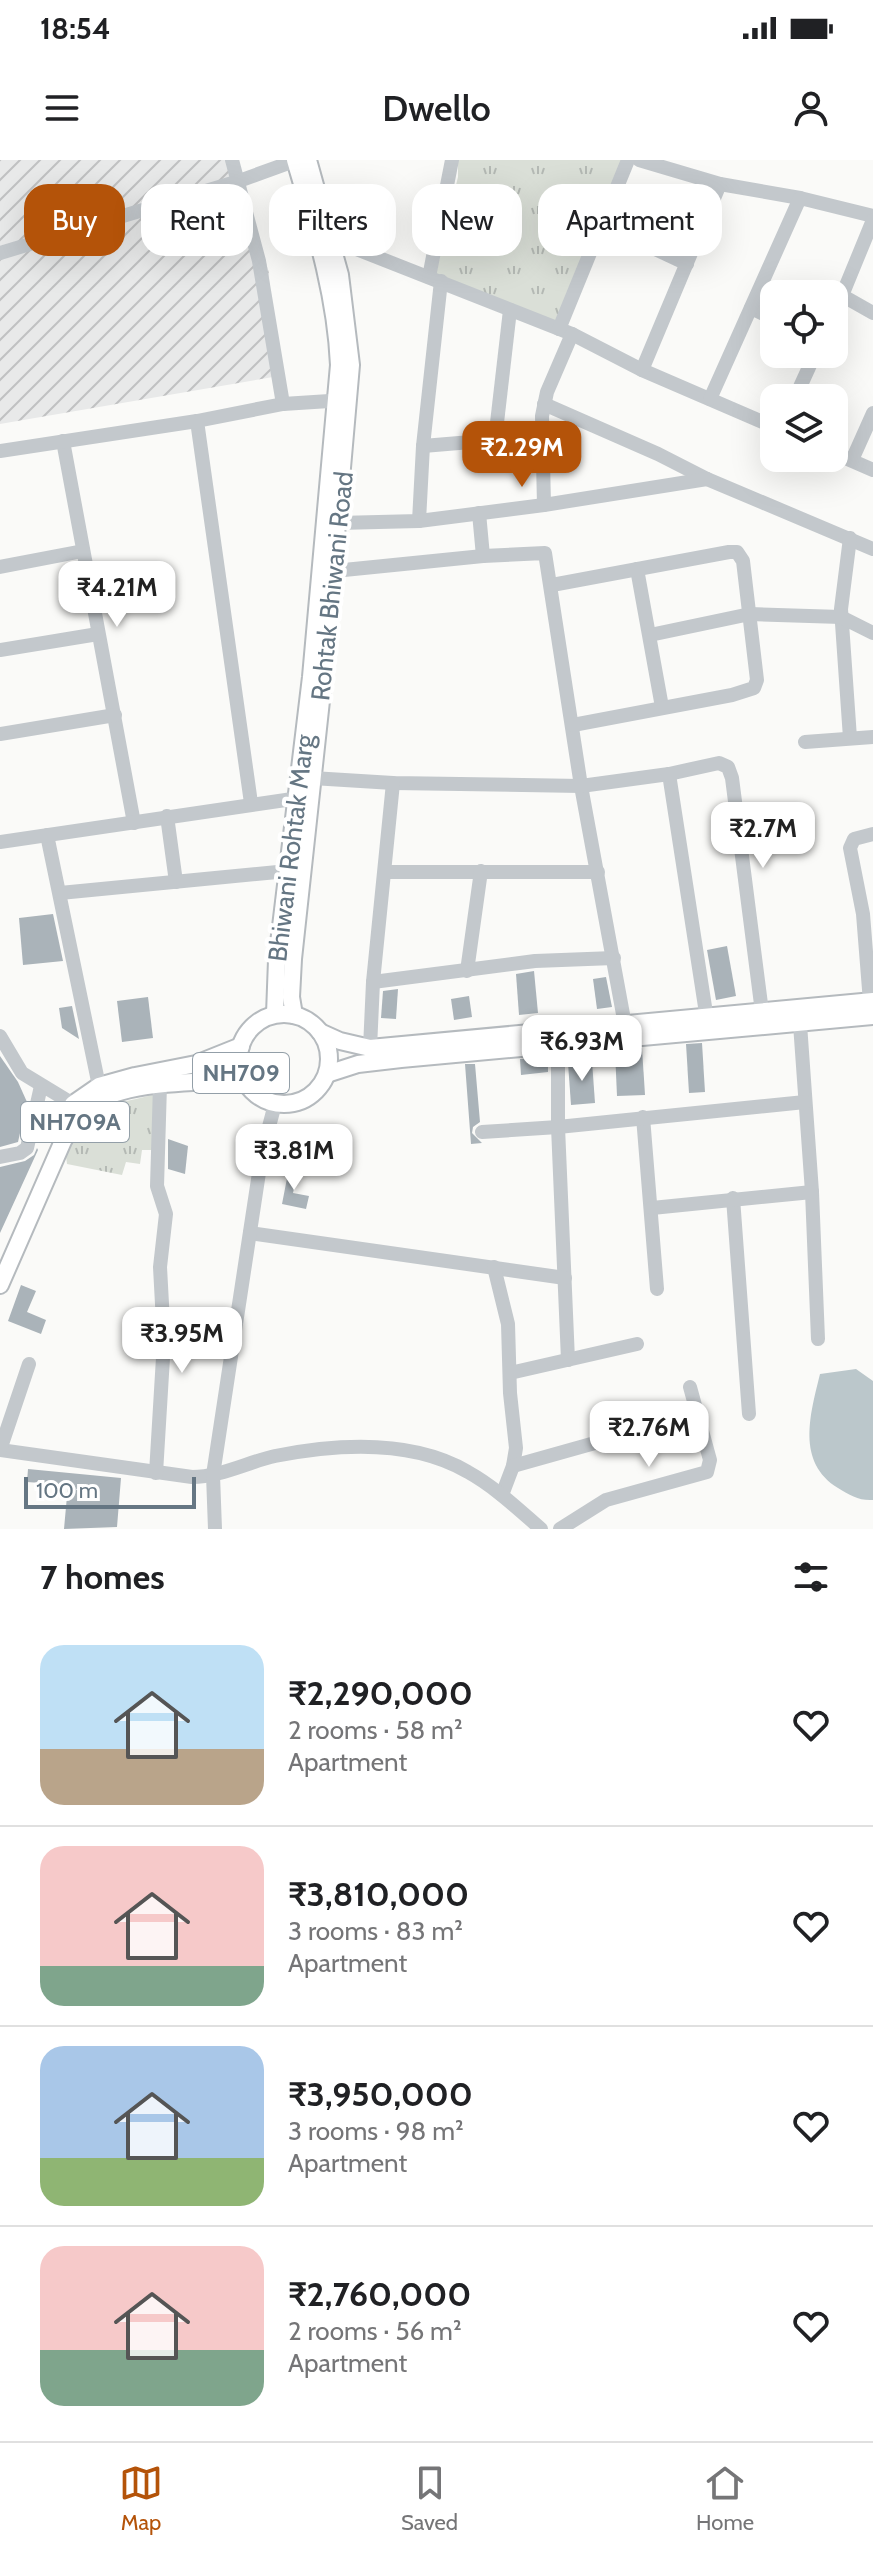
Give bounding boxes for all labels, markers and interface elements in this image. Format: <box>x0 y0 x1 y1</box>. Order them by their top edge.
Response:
text: 18:54 <box>40 10 111 47</box>
icon: menu <box>40 86 84 130</box>
text: Dwello <box>382 86 491 130</box>
icon: person <box>789 86 833 130</box>
chip: Buy <box>24 184 125 256</box>
chip: Rent <box>141 184 253 256</box>
chip: Filters <box>269 184 396 256</box>
chip: New <box>412 184 522 256</box>
chip: Apartment <box>538 184 722 256</box>
map controls <box>760 280 848 472</box>
button: locate <box>760 280 848 368</box>
button: layers <box>760 384 848 472</box>
pin: ₹2.29M <box>457 421 587 489</box>
text: ₹2.29M <box>480 431 564 463</box>
street label: Rohtak Bhiwani Road <box>304 470 360 702</box>
pin: ₹4.21M <box>52 561 182 629</box>
text: ₹4.21M <box>76 571 158 603</box>
street label: Bhiwani Rohtak Marg <box>261 732 321 963</box>
pin: ₹2.7M <box>707 802 819 870</box>
text: ₹2.7M <box>729 812 797 844</box>
pin: ₹6.93M <box>517 1015 647 1083</box>
text: ₹6.93M <box>540 1025 624 1057</box>
road number: NH709 <box>193 1053 289 1093</box>
road number: NH709A <box>21 1102 129 1142</box>
pin: ₹3.81M <box>229 1124 359 1192</box>
text: ₹3.81M <box>254 1134 334 1166</box>
pin: ₹3.95M <box>117 1307 247 1375</box>
text: ₹3.95M <box>140 1317 224 1349</box>
pin: ₹2.76M <box>584 1401 714 1469</box>
text: ₹2.76M <box>608 1411 690 1443</box>
scale bar <box>24 1473 196 1509</box>
text: 100 m <box>36 1477 98 1504</box>
icon: filters <box>789 1555 833 1599</box>
text: 7 homes <box>40 1556 165 1598</box>
text: ₹2,290,000 <box>288 1672 473 1714</box>
icon: home <box>104 1677 200 1773</box>
icon: heart <box>789 1703 833 1747</box>
text: 2 rooms · 58 m² <box>288 1714 463 1746</box>
text: Apartment <box>288 1746 407 1778</box>
text: ₹3,810,000 <box>288 1873 469 1915</box>
icon: home <box>104 1878 200 1974</box>
icon: heart <box>789 1904 833 1948</box>
text: 3 rooms · 83 m² <box>288 1915 463 1947</box>
text: Apartment <box>288 1947 407 1979</box>
text: ₹3,950,000 <box>288 2073 473 2115</box>
icon: home <box>104 2078 200 2174</box>
icon: heart <box>789 2104 833 2148</box>
text: 3 rooms · 98 m² <box>288 2115 464 2147</box>
text: Apartment <box>288 2147 407 2179</box>
text: ₹2,760,000 <box>288 2273 471 2315</box>
icon: home <box>104 2278 200 2374</box>
icon: heart <box>789 2304 833 2348</box>
text: 2 rooms · 56 m² <box>288 2315 462 2347</box>
text: Apartment <box>288 2347 407 2379</box>
tab: Map <box>119 2461 163 2536</box>
tab: Saved <box>401 2461 458 2536</box>
tab: Home <box>696 2461 754 2536</box>

